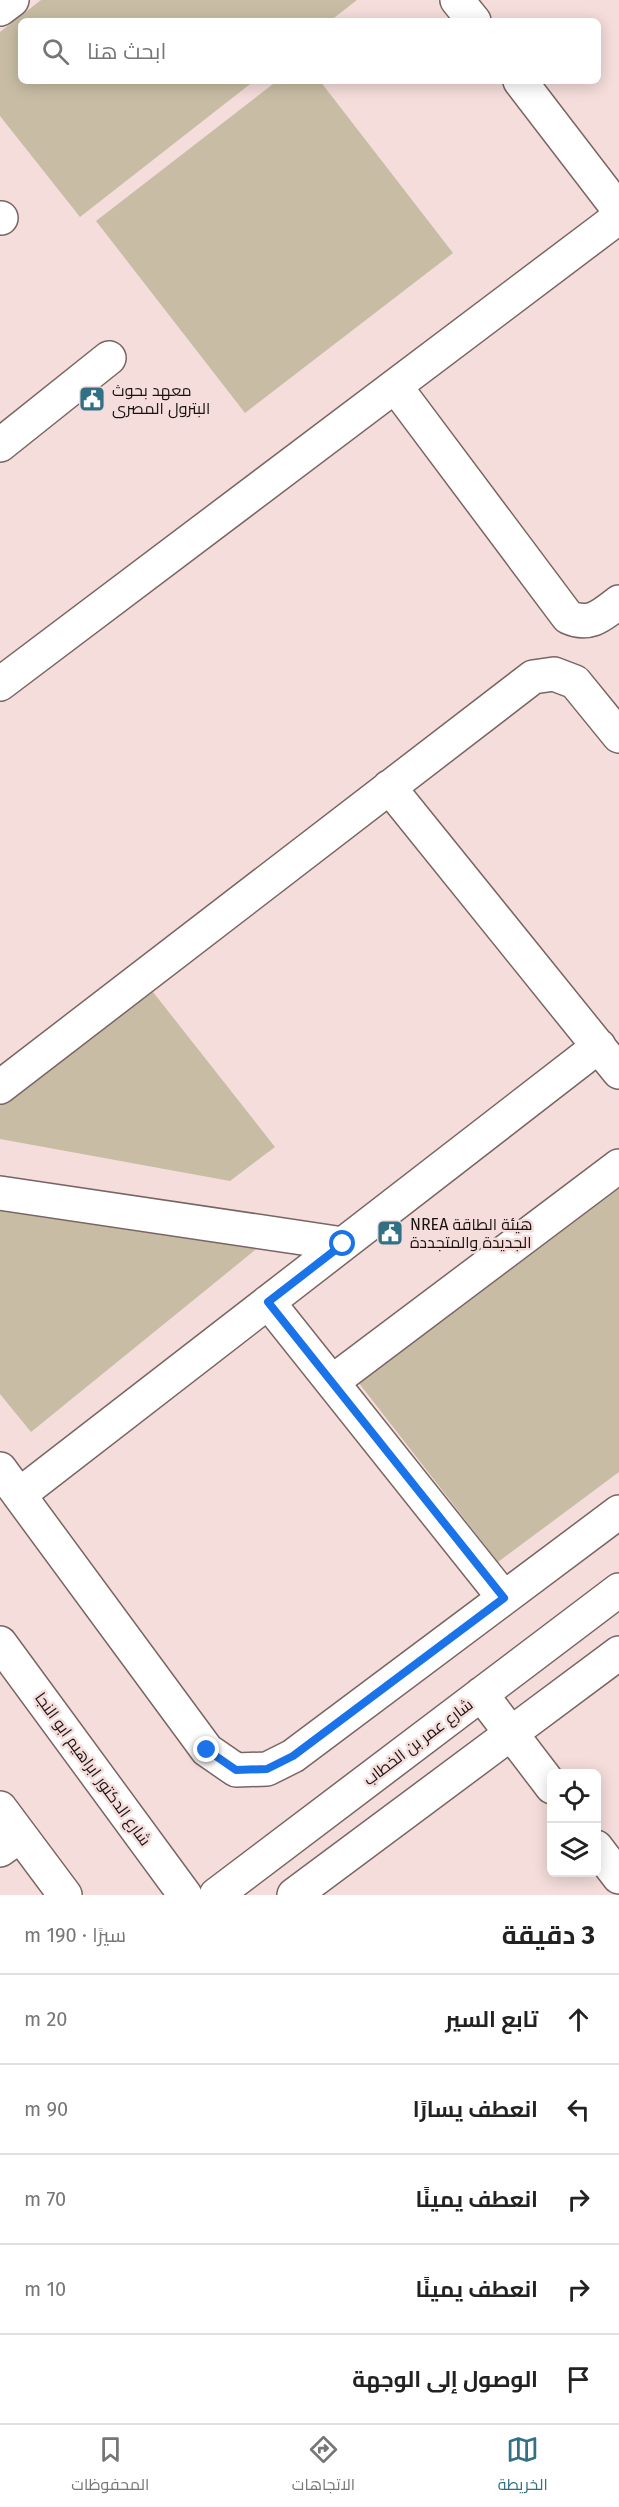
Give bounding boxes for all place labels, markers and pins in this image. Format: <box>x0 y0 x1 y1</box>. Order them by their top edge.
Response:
place label: معهد بحوث البترول المصرى <box>112 381 210 419</box>
public building icon: معهد بحوث البترول المصرى <box>77 384 107 414</box>
place label: NREA هيئة الطاقة الجديدة والمتجددة <box>410 1215 533 1252</box>
public building icon: NREA هيئة الطاقة الجديدة والمتجددة <box>375 1218 405 1248</box>

